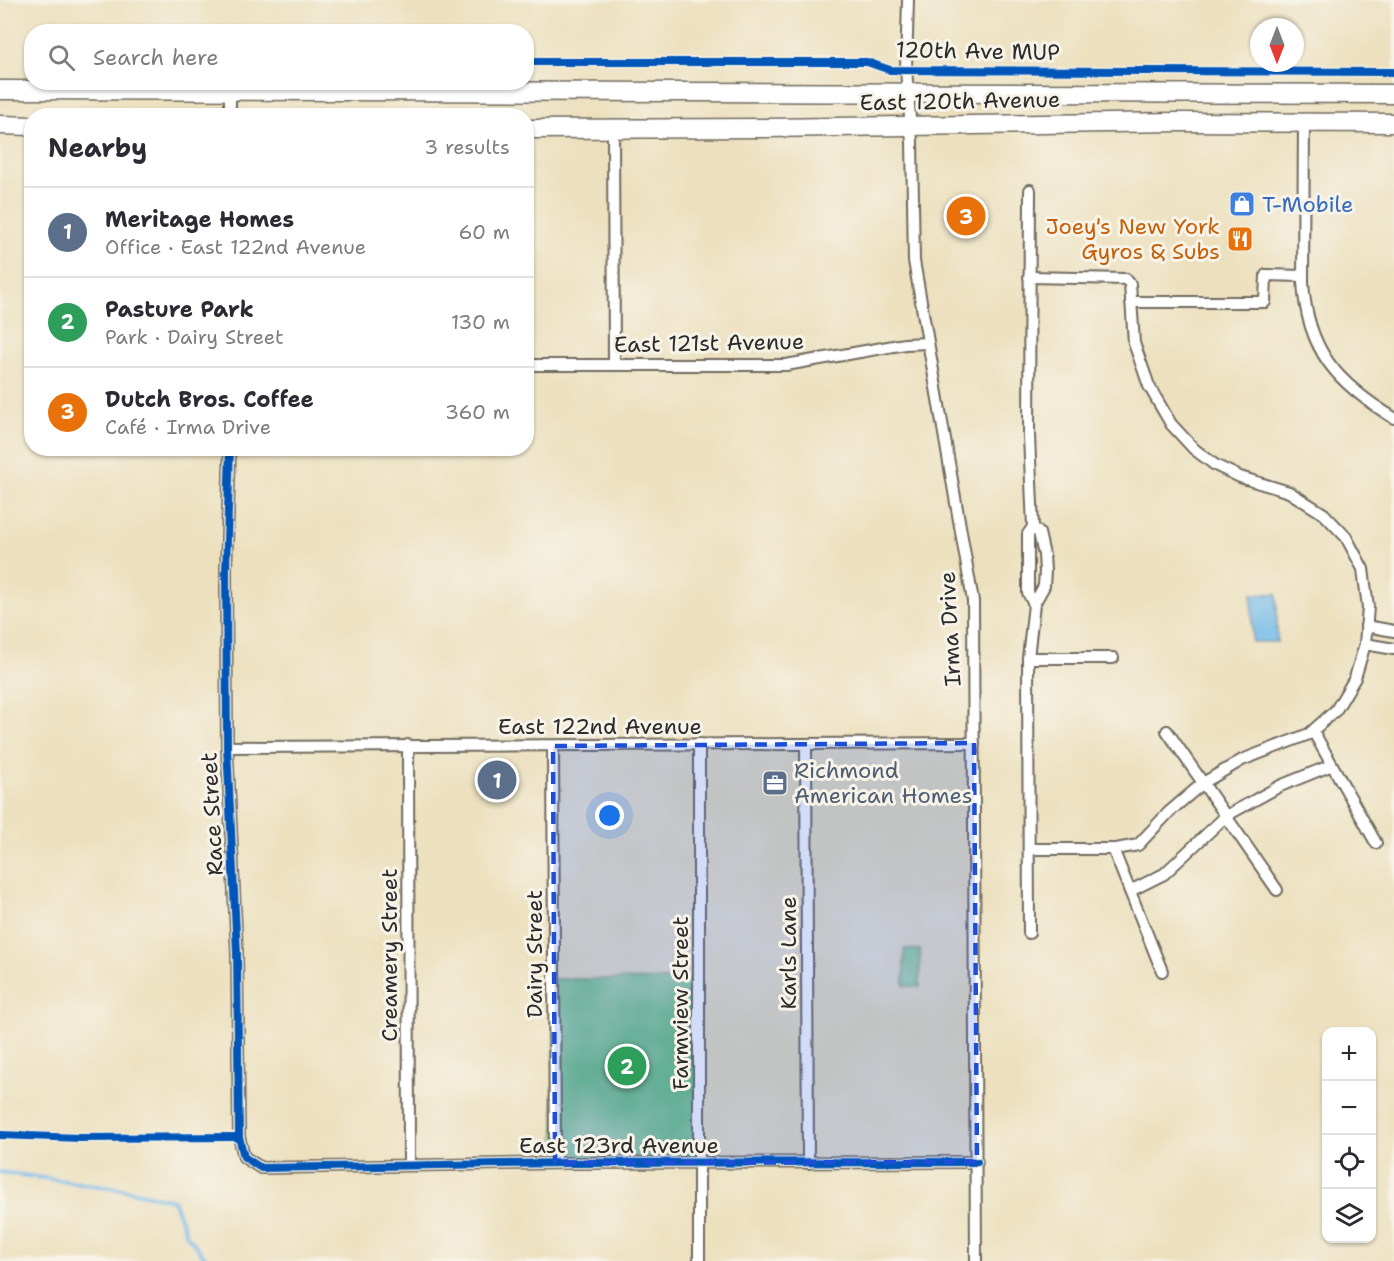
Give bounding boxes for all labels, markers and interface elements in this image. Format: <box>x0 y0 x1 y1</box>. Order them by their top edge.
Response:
north arrow <box>1250 18 1304 72</box>
search box <box>24 24 534 90</box>
street label: 120th Ave MUP <box>896 35 1060 67</box>
icon: search <box>45 41 78 74</box>
text: Search here <box>93 43 219 72</box>
street label: East 120th Avenue <box>859 85 1061 117</box>
text: Nearby <box>48 130 147 165</box>
text: 3 results <box>424 134 510 160</box>
shop icon: T-Mobile <box>1227 189 1257 219</box>
place label: T-Mobile <box>1262 190 1353 219</box>
pin: 3 <box>946 194 986 238</box>
text: Meritage Homes <box>105 205 294 234</box>
place label: Joey's New York Gyros & Subs <box>1045 212 1220 266</box>
text: 1 <box>63 219 72 245</box>
text: 60 m <box>458 219 510 245</box>
restaurant icon: Joey's New York Gyros & Subs <box>1225 224 1255 254</box>
text: Office · East 122nd Avenue <box>105 234 366 260</box>
text: Pasture Park <box>105 295 254 324</box>
text: 2 <box>61 309 75 335</box>
text: 130 m <box>451 309 510 335</box>
text: Park · Dairy Street <box>105 324 284 350</box>
street label: East 121st Avenue <box>614 327 804 359</box>
text: Dutch Bros. Coffee <box>105 385 314 414</box>
text: 3 <box>61 399 75 425</box>
text: 360 m <box>445 399 510 425</box>
text: Café · Irma Drive <box>105 414 271 440</box>
street label: Irma Drive <box>933 571 967 687</box>
street label: East 122nd Avenue <box>498 712 702 741</box>
street label: Race Street <box>194 752 230 876</box>
place label: Richmond American Homes <box>794 756 973 810</box>
pin: 1 <box>478 758 516 802</box>
office icon: Richmond American Homes <box>760 768 790 798</box>
your location <box>595 801 624 830</box>
street label: Creamery Street <box>375 868 404 1042</box>
street label: Dairy Street <box>520 890 549 1018</box>
street label: Karls Lane <box>774 896 803 1010</box>
street label: Farmview Street <box>666 916 695 1090</box>
map controls <box>1322 1027 1376 1243</box>
button: + <box>1322 1027 1376 1081</box>
pin: 2 <box>608 1044 646 1088</box>
button: − <box>1322 1081 1376 1135</box>
street label: East 123rd Avenue <box>519 1131 719 1160</box>
button: locate <box>1322 1135 1376 1189</box>
button: layers <box>1322 1189 1376 1243</box>

